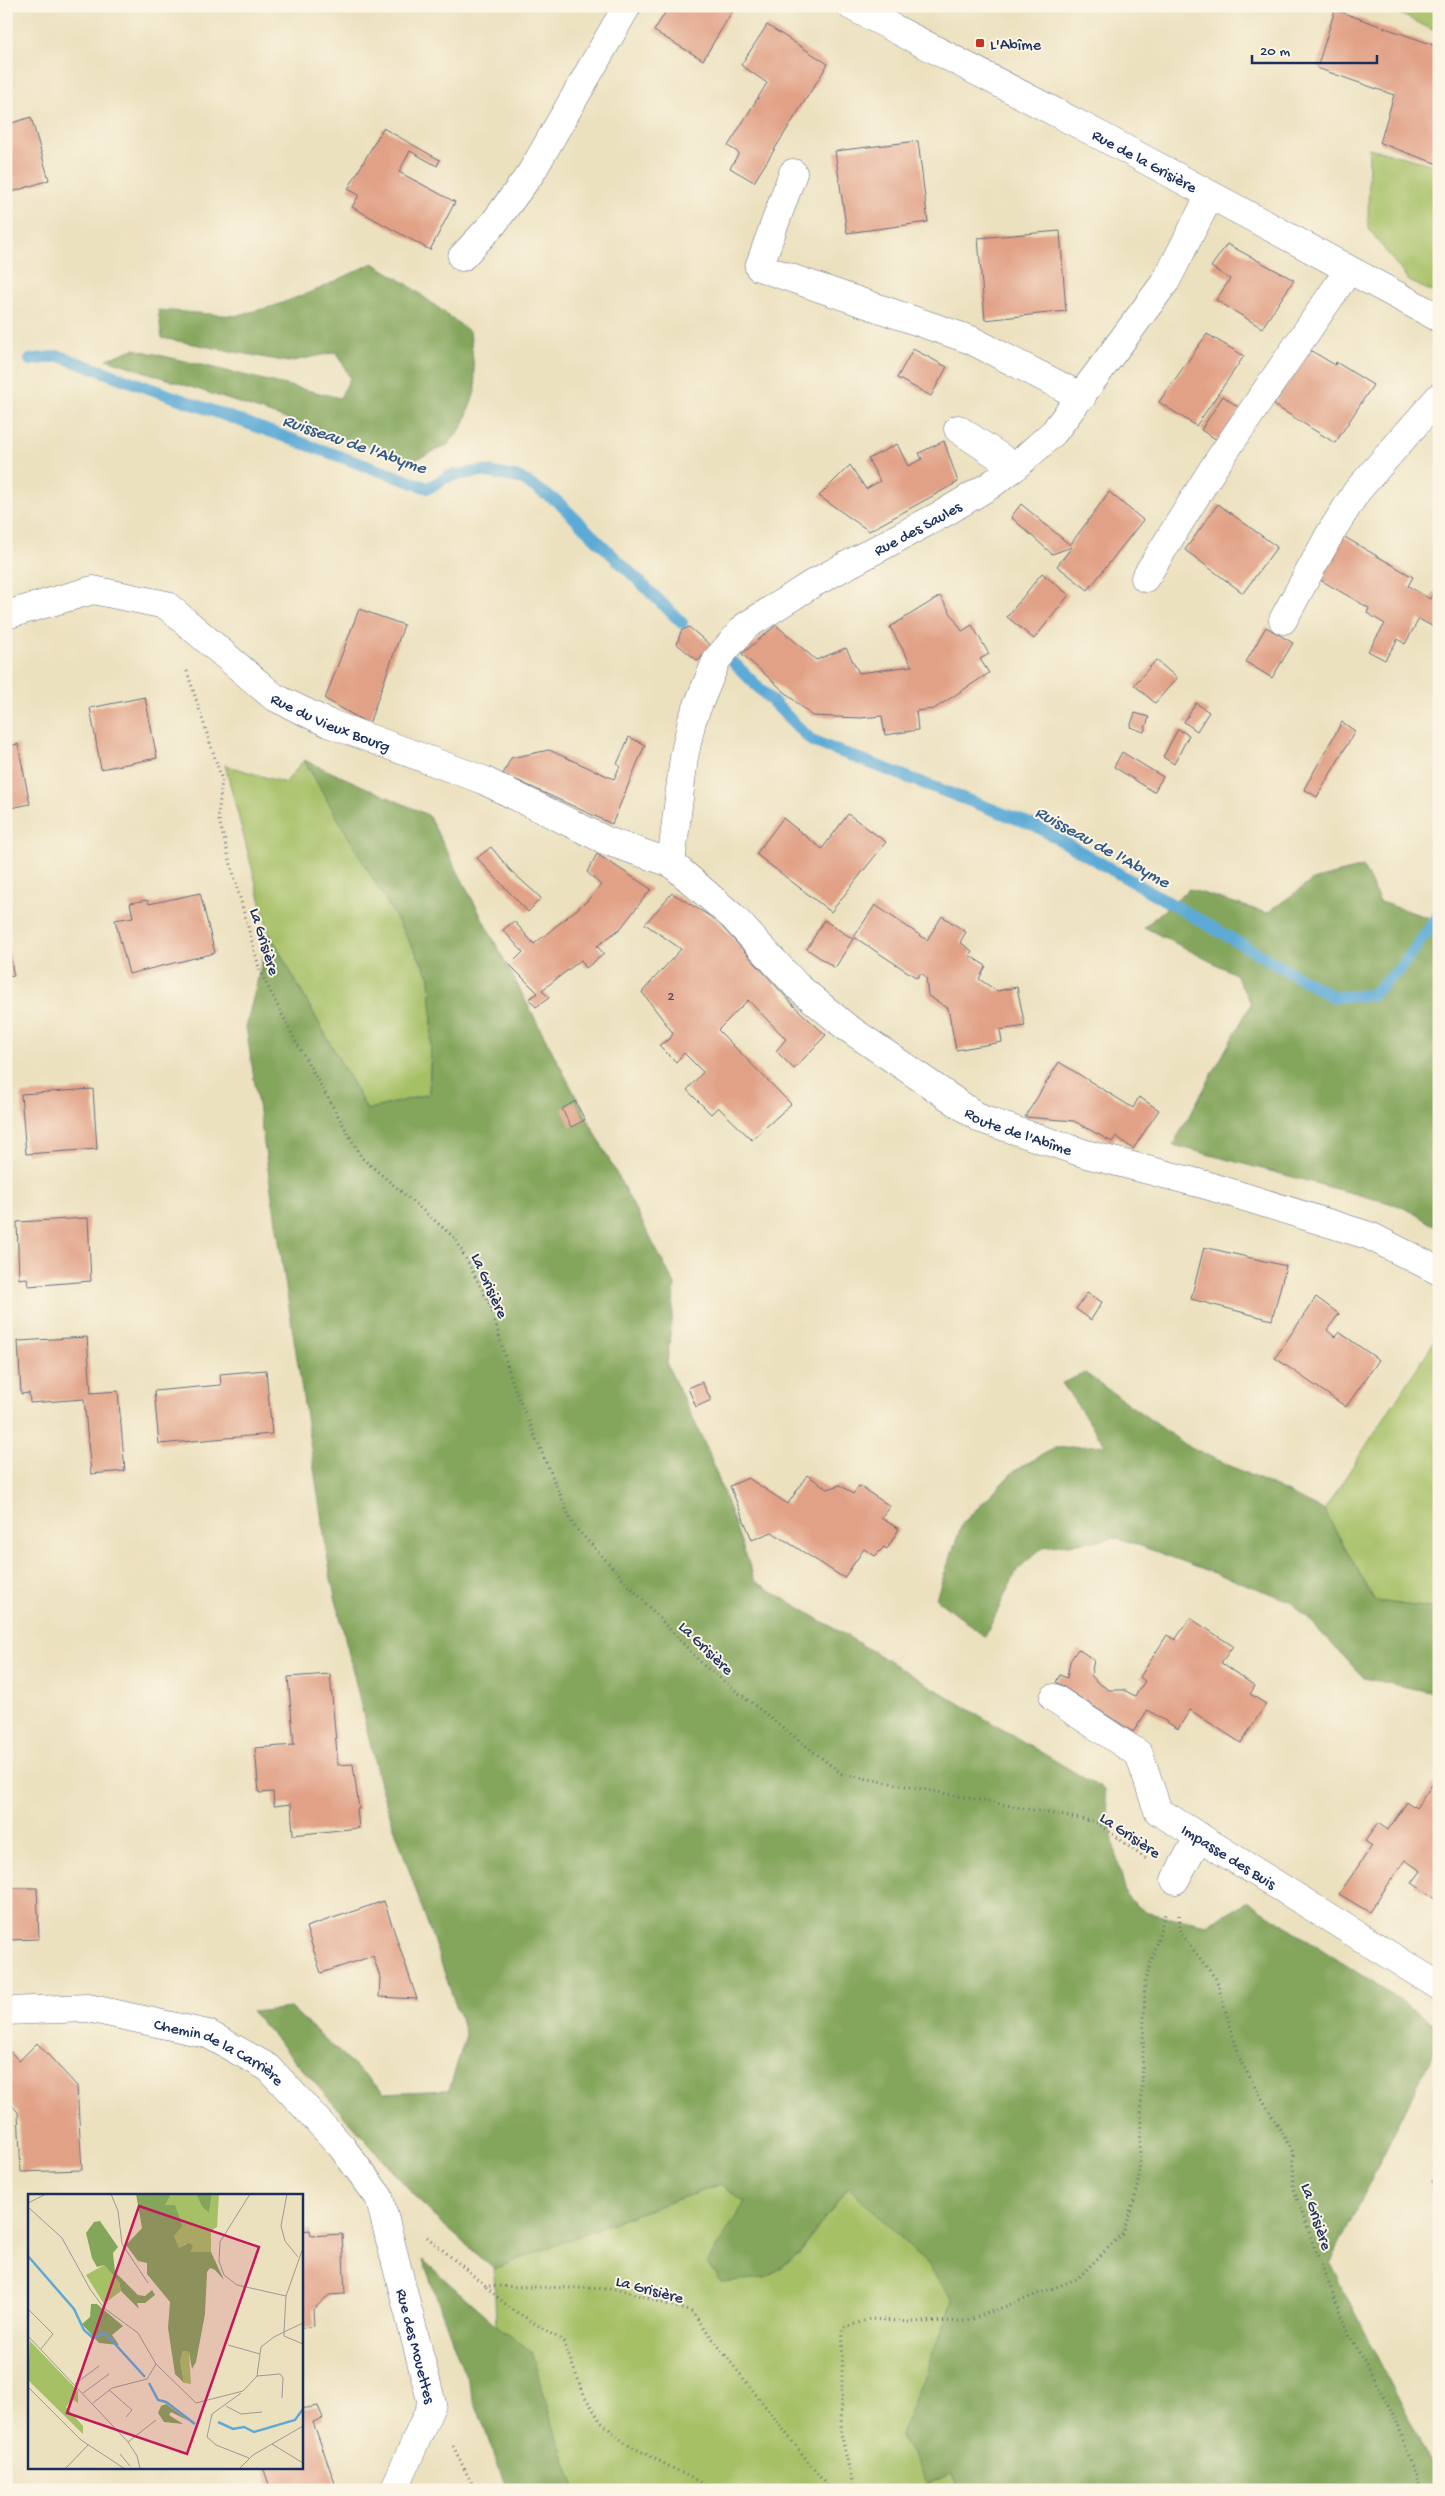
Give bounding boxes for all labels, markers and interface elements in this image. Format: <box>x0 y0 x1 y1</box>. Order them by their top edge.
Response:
scale bar <box>1252 32 1378 64</box>
marker: L'Abîme <box>974 37 986 49</box>
place label: L'Abîme <box>990 37 1042 56</box>
text: 20 m <box>1260 43 1290 61</box>
street label: Rue de la Grisière <box>1088 127 1200 199</box>
water label: Ruisseau de l'Abyme <box>280 411 430 480</box>
street label: Rue des Saules <box>872 498 967 562</box>
street label: Rue du Vieux Bourg <box>267 691 392 758</box>
water label: Ruisseau de l'Abyme <box>1031 802 1173 894</box>
street label: La Grisière <box>243 906 282 979</box>
house number: 2 <box>668 989 675 1006</box>
street label: Route de l'Abîme <box>960 1105 1075 1162</box>
street label: La Grisière <box>465 1251 511 1323</box>
street label: La Grisière <box>673 1619 737 1681</box>
street label: La Grisière <box>1095 1810 1164 1865</box>
street label: Impasse des Buis <box>1177 1822 1279 1896</box>
street label: Chemin de la Carrière <box>152 2017 287 2092</box>
street label: La Grisière <box>1295 2181 1335 2254</box>
inset map <box>28 2194 302 2468</box>
street label: La Grisière <box>613 2273 686 2310</box>
street label: Rue des Mouettes <box>390 2287 438 2407</box>

